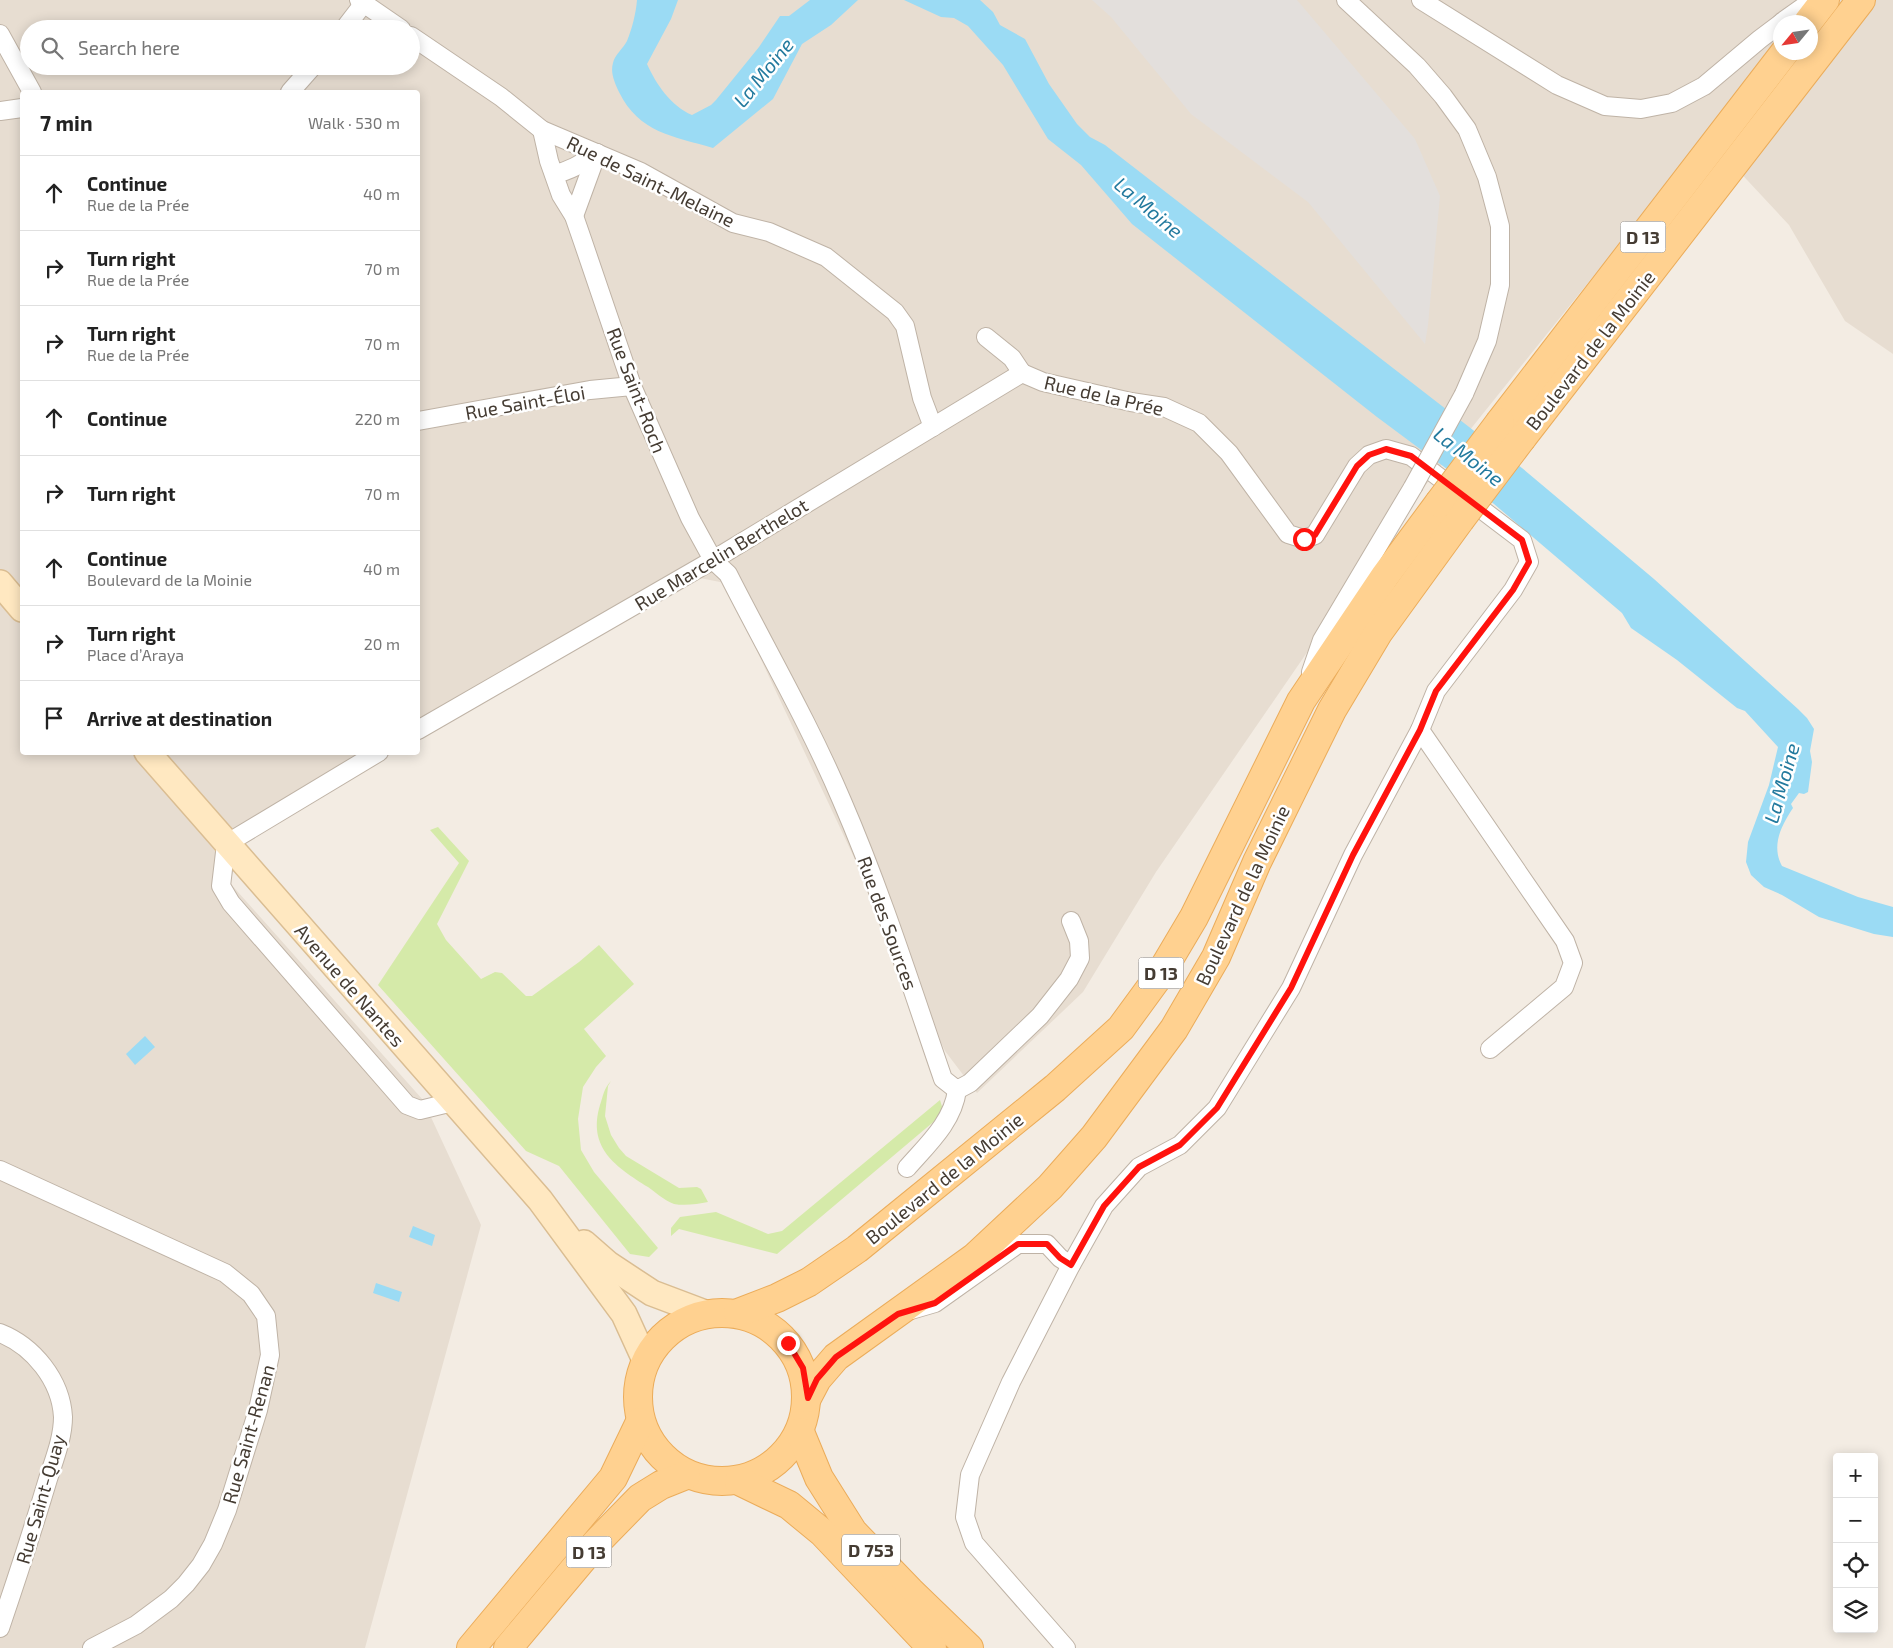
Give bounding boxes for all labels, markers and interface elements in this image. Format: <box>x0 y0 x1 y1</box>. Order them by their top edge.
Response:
north arrow <box>1773 15 1818 60</box>
search box <box>20 20 420 75</box>
water label: La Moine <box>728 32 798 111</box>
icon: search <box>38 34 66 62</box>
text: Search here <box>78 36 180 59</box>
text: 7 min <box>40 110 93 135</box>
text: Walk · 530 m <box>308 113 400 132</box>
street label: Rue de Saint-Melaine <box>563 130 739 232</box>
water label: La Moine <box>1110 171 1188 243</box>
text: Continue <box>87 172 167 195</box>
icon: ahead <box>40 179 68 207</box>
text: 40 m <box>363 184 400 203</box>
text: Rue de la Prée <box>87 195 189 214</box>
road number: D 13 <box>1620 222 1666 252</box>
text: Turn right <box>87 247 175 270</box>
icon: right <box>40 254 68 282</box>
text: 70 m <box>365 259 400 278</box>
street label: Boulevard de la Moinie <box>1521 266 1659 434</box>
text: Rue de la Prée <box>87 270 189 289</box>
text: Turn right <box>87 322 175 345</box>
street label: Rue Saint-Roch <box>603 324 671 456</box>
icon: right <box>40 329 68 357</box>
text: 70 m <box>365 334 400 353</box>
text: Rue de la Prée <box>87 345 189 364</box>
street label: Rue de la Prée <box>1042 370 1166 420</box>
street label: Rue Saint-Éloi <box>463 380 587 424</box>
icon: ahead <box>40 404 68 432</box>
text: Continue <box>87 407 167 430</box>
text: 220 m <box>355 409 400 428</box>
water label: La Moine <box>1429 421 1509 491</box>
icon: right <box>40 479 68 507</box>
text: Turn right <box>87 482 175 505</box>
text: 70 m <box>365 484 400 503</box>
street label: Rue Marcelin Berthelot <box>630 493 812 615</box>
route start <box>1293 528 1316 551</box>
text: Continue <box>87 547 167 570</box>
icon: ahead <box>40 554 68 582</box>
text: 40 m <box>363 559 400 578</box>
text: Boulevard de la Moinie <box>87 570 252 589</box>
text: Turn right <box>87 622 175 645</box>
icon: right <box>40 629 68 657</box>
text: 20 m <box>364 634 400 653</box>
text: Place d’Araya <box>87 645 184 664</box>
icon: arrive <box>40 704 68 732</box>
text: Arrive at destination <box>87 707 272 730</box>
water label: La Moine <box>1758 740 1804 826</box>
street label: Boulevard de la Moinie <box>1190 801 1294 989</box>
street label: Rue des Sources <box>853 853 923 993</box>
street label: Avenue de Nantes <box>290 919 410 1051</box>
road number: D 13 <box>1138 958 1184 988</box>
street label: Boulevard de la Moinie <box>861 1107 1027 1249</box>
route end <box>777 1332 800 1355</box>
street label: Rue Saint-Renan <box>217 1362 279 1506</box>
street label: Rue Saint-Quay <box>11 1432 69 1566</box>
map controls <box>1833 1453 1878 1633</box>
button: + <box>1833 1453 1878 1498</box>
button: − <box>1833 1498 1878 1543</box>
road number: D 753 <box>842 1534 900 1566</box>
road number: D 13 <box>566 1536 612 1568</box>
button: locate <box>1833 1543 1878 1588</box>
button: layers <box>1833 1588 1878 1633</box>

